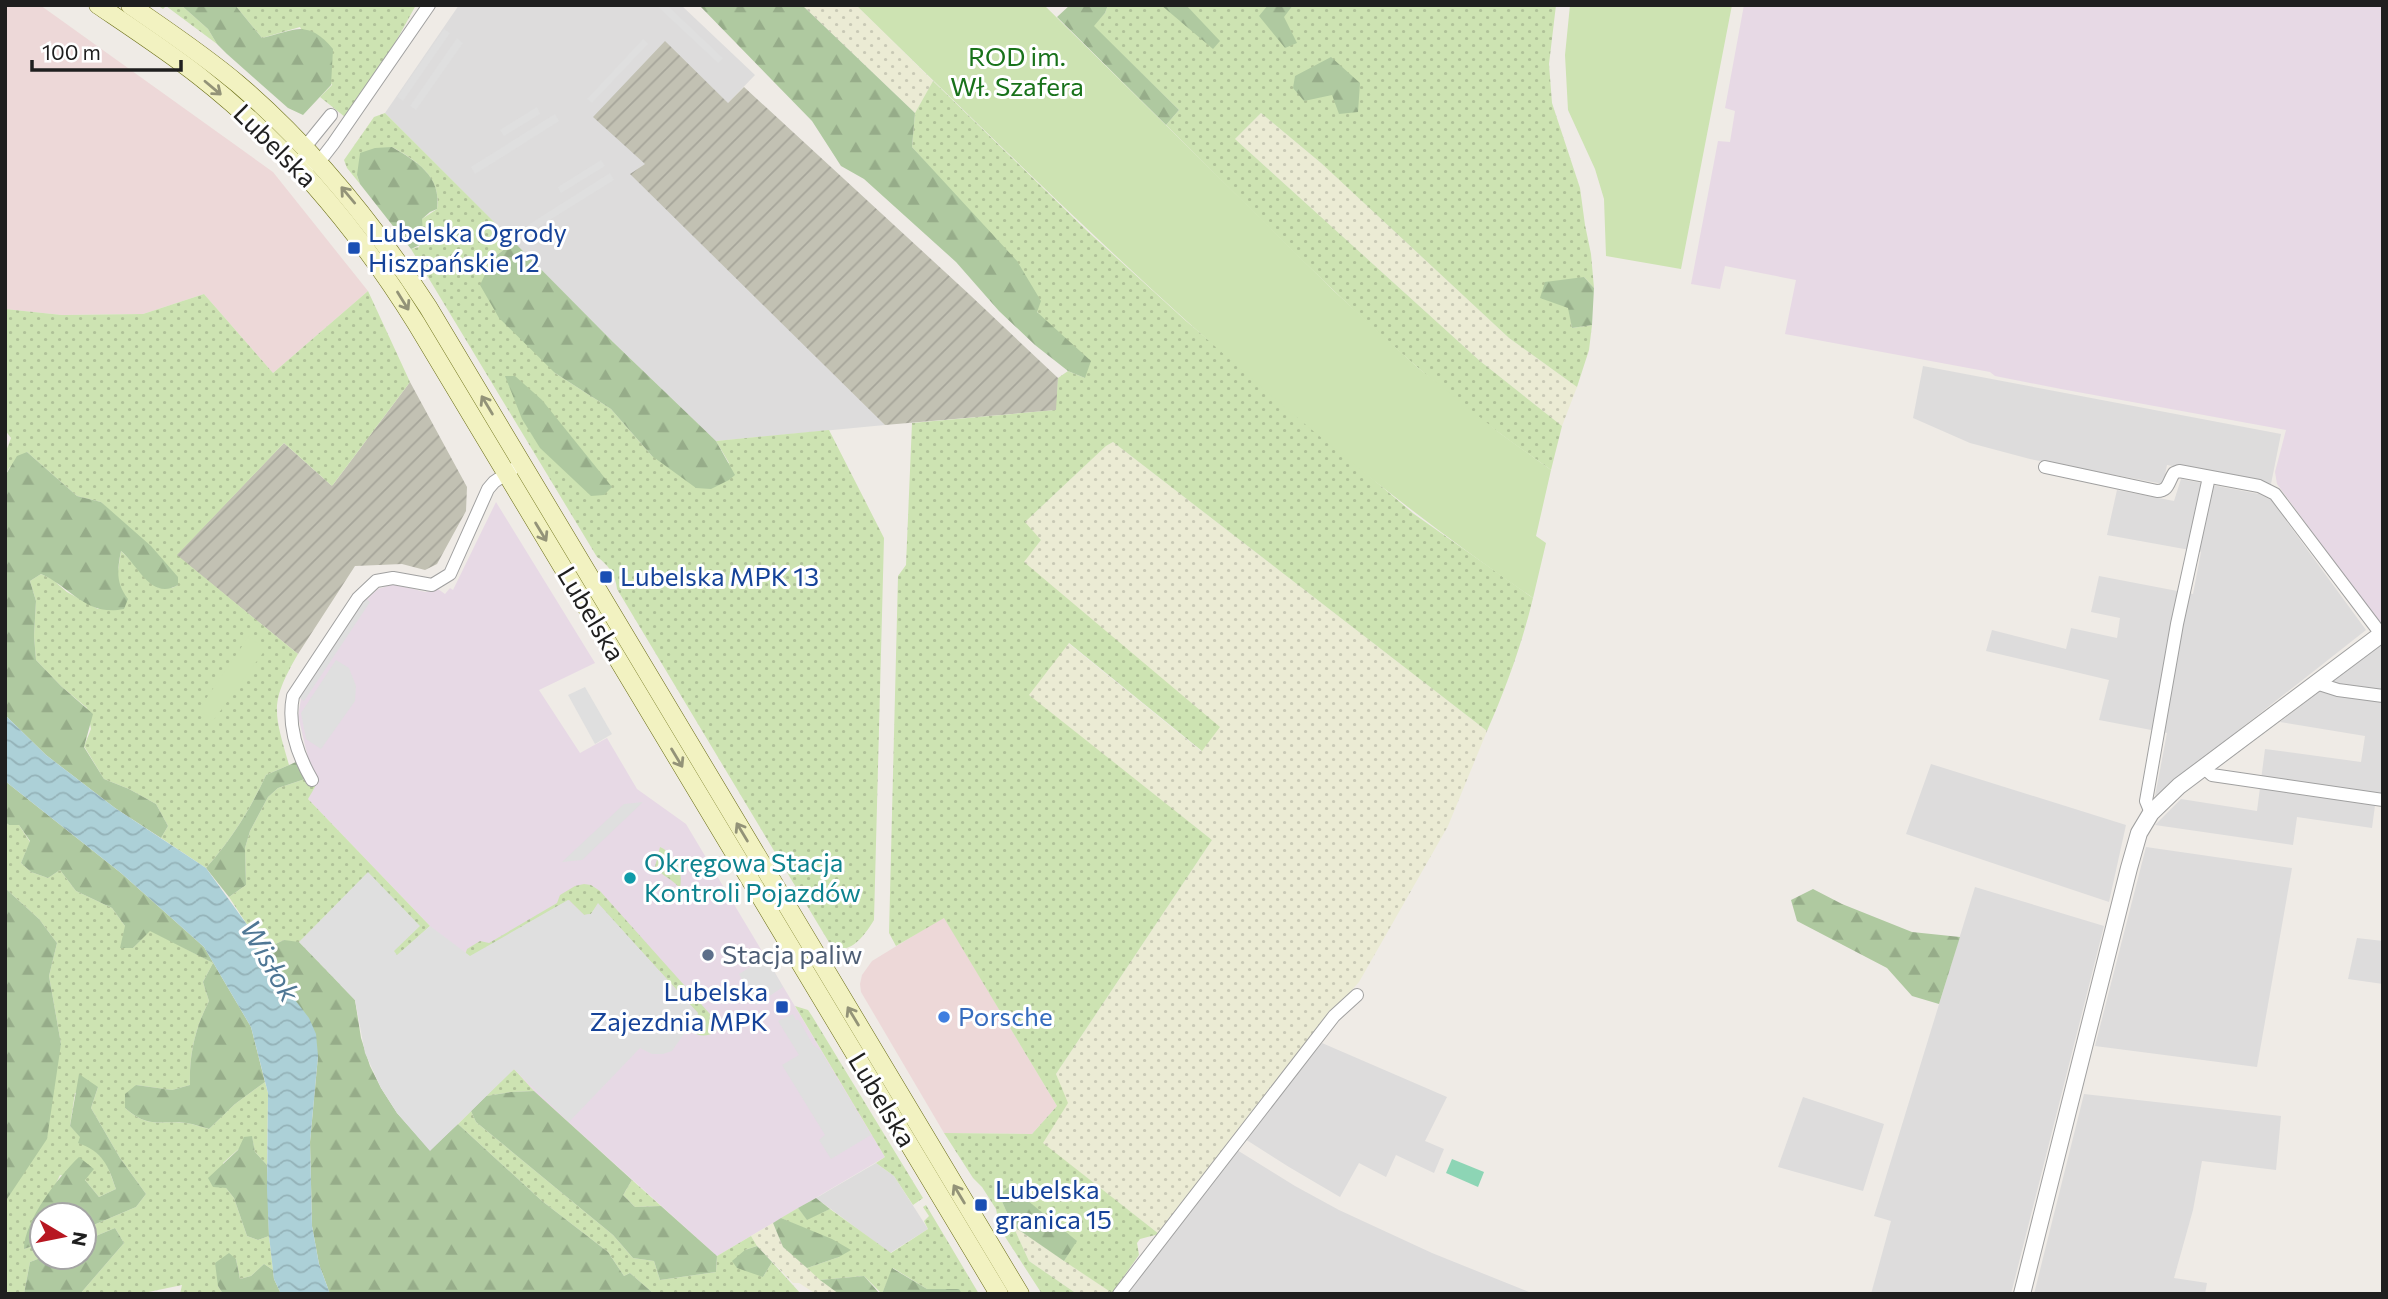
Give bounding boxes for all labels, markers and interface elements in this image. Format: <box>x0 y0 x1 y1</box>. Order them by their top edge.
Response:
scale bar <box>32 28 180 72</box>
text: 100 m <box>42 39 101 64</box>
park label: ROD im. Wł. Szafera <box>950 40 1084 101</box>
one-way arrow <box>204 80 222 95</box>
street label: Lubelska <box>228 97 324 193</box>
one-way arrow <box>340 187 356 205</box>
place label: Lubelska Ogrody Hiszpańskie 12 <box>368 216 567 277</box>
marker: Lubelska Ogrody Hiszpańskie 12 <box>346 240 362 256</box>
one-way arrow <box>396 291 410 311</box>
one-way arrow <box>479 396 493 416</box>
one-way arrow <box>535 521 549 541</box>
street label: Lubelska <box>552 560 633 666</box>
place label: Lubelska MPK 13 <box>620 560 819 591</box>
marker: Lubelska MPK 13 <box>598 569 614 585</box>
one-way arrow <box>671 747 685 767</box>
one-way arrow <box>735 822 749 842</box>
place label: Okręgowa Stacja Kontroli Pojazdów <box>644 846 861 907</box>
marker: Okręgowa Stacja Kontroli Pojazdów <box>622 870 638 886</box>
water label: Wisłok <box>234 914 308 1008</box>
place label: Stacja paliw <box>722 938 863 969</box>
marker: Stacja paliw <box>700 947 716 963</box>
place label: Lubelska Zajezdnia MPK <box>590 975 768 1036</box>
marker: Lubelska Zajezdnia MPK <box>774 999 790 1015</box>
place label: Porsche <box>958 1000 1053 1031</box>
one-way arrow <box>846 1007 860 1027</box>
marker: Porsche <box>936 1009 952 1025</box>
street label: Lubelska <box>843 1046 924 1152</box>
place label: Lubelska granica 15 <box>995 1173 1112 1234</box>
one-way arrow <box>952 1184 966 1204</box>
marker: Lubelska granica 15 <box>973 1197 989 1213</box>
north arrow <box>28 1201 98 1271</box>
text: N <box>68 1230 93 1248</box>

